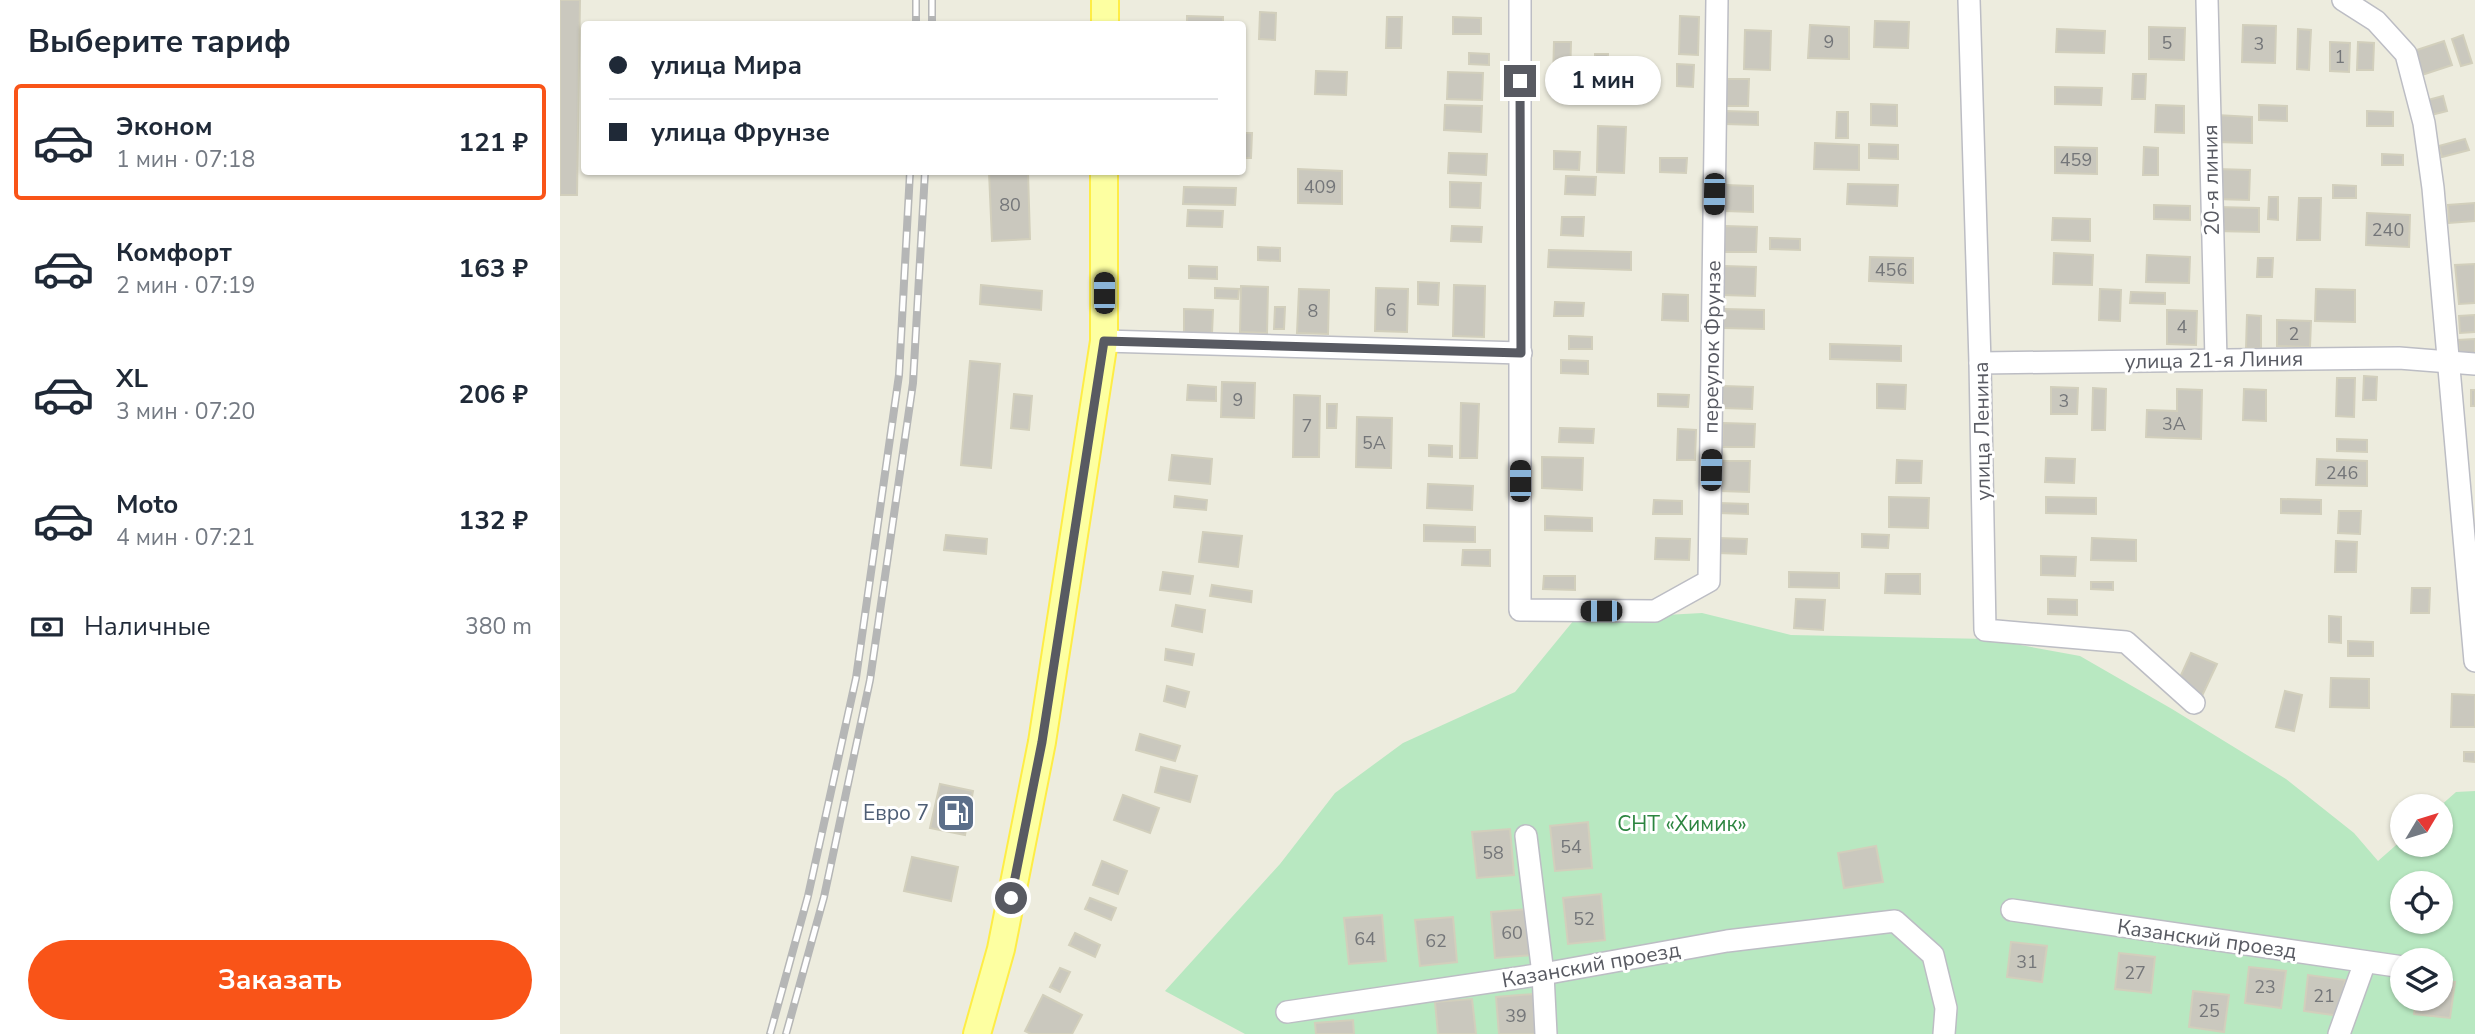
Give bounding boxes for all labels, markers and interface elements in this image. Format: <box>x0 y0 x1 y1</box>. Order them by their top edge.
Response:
text: Выберите тариф <box>28 20 291 63</box>
house number: 9 <box>1824 30 1834 54</box>
house number: 5 <box>2162 31 2172 55</box>
house number: 3 <box>2254 32 2264 56</box>
house number: 1 <box>2335 45 2345 69</box>
text: улица Мира <box>651 48 802 83</box>
callout: 1 мин <box>1544 56 1660 106</box>
route end <box>1504 65 1536 97</box>
text: 1 мин <box>1571 65 1635 96</box>
text: Эконом <box>116 109 213 144</box>
icon: car <box>32 111 95 174</box>
text: улица Фрунзе <box>651 115 830 150</box>
street label: 20-я линия <box>2196 124 2226 236</box>
text: 121 ₽ <box>459 125 528 160</box>
text: 1 мин · 07:18 <box>116 144 255 175</box>
house number: 459 <box>2060 148 2092 172</box>
car <box>1704 173 1725 215</box>
house number: 409 <box>1304 175 1336 199</box>
house number: 80 <box>999 193 1021 217</box>
house number: 240 <box>2372 218 2404 242</box>
text: Комфорт <box>116 235 232 270</box>
icon: car <box>32 237 95 300</box>
text: 163 ₽ <box>459 251 528 286</box>
house number: 456 <box>1875 258 1907 282</box>
street label: переулок Фрунзе <box>1696 260 1728 434</box>
text: 2 мин · 07:19 <box>116 270 255 301</box>
car <box>1094 272 1115 314</box>
house number: 6 <box>1386 298 1396 322</box>
house number: 8 <box>1308 299 1318 323</box>
house number: 4 <box>2177 315 2188 339</box>
house number: 2 <box>2289 322 2299 346</box>
street label: улица 21-я Линия <box>2125 344 2303 376</box>
text: XL <box>116 361 148 396</box>
street label: улица Ленина <box>1967 361 1997 501</box>
icon: car <box>32 363 95 426</box>
text: 206 ₽ <box>459 377 528 412</box>
house number: 9 <box>1233 388 1243 412</box>
house number: 3 <box>2059 389 2069 413</box>
text: 3 мин · 07:20 <box>116 396 255 427</box>
house number: 3А <box>2162 412 2186 436</box>
house number: 7 <box>1302 414 1312 438</box>
house number: 5А <box>1362 431 1386 455</box>
car <box>1701 449 1722 491</box>
car <box>1510 460 1531 502</box>
house number: 246 <box>2326 461 2358 485</box>
text: Moto <box>116 487 178 522</box>
icon: car <box>32 489 95 552</box>
text: 132 ₽ <box>459 503 528 538</box>
text: 4 мин · 07:21 <box>116 522 255 553</box>
car <box>1581 601 1623 622</box>
icon: cash <box>28 608 66 646</box>
text: Наличные <box>84 609 211 644</box>
text: 380 m <box>465 611 532 642</box>
fuel station icon: Евро 7 <box>935 792 977 834</box>
north arrow <box>2390 794 2454 858</box>
map controls <box>2390 794 2453 1011</box>
place label: Евро 7 <box>863 799 929 827</box>
park label: СНТ «Химик» <box>1617 810 1747 838</box>
house number: 54 <box>1560 835 1582 859</box>
house number: 58 <box>1482 841 1504 865</box>
button: locate <box>2390 871 2453 934</box>
route start <box>995 882 1027 914</box>
house number: 52 <box>1573 907 1595 931</box>
street label: Казанский проезд <box>2116 913 2298 965</box>
house number: 60 <box>1501 921 1523 945</box>
house number: 64 <box>1354 927 1376 951</box>
house number: 62 <box>1425 929 1447 953</box>
street label: Казанский проезд <box>1500 936 1682 994</box>
button: Заказать <box>28 940 532 1020</box>
button: layers <box>2390 948 2453 1011</box>
house number: 31 <box>2016 950 2038 974</box>
house number: 27 <box>2124 961 2146 985</box>
house number: 23 <box>2254 975 2276 999</box>
house number: 21 <box>2313 984 2335 1008</box>
house number: 25 <box>2198 999 2220 1023</box>
house number: 39 <box>1505 1004 1527 1028</box>

